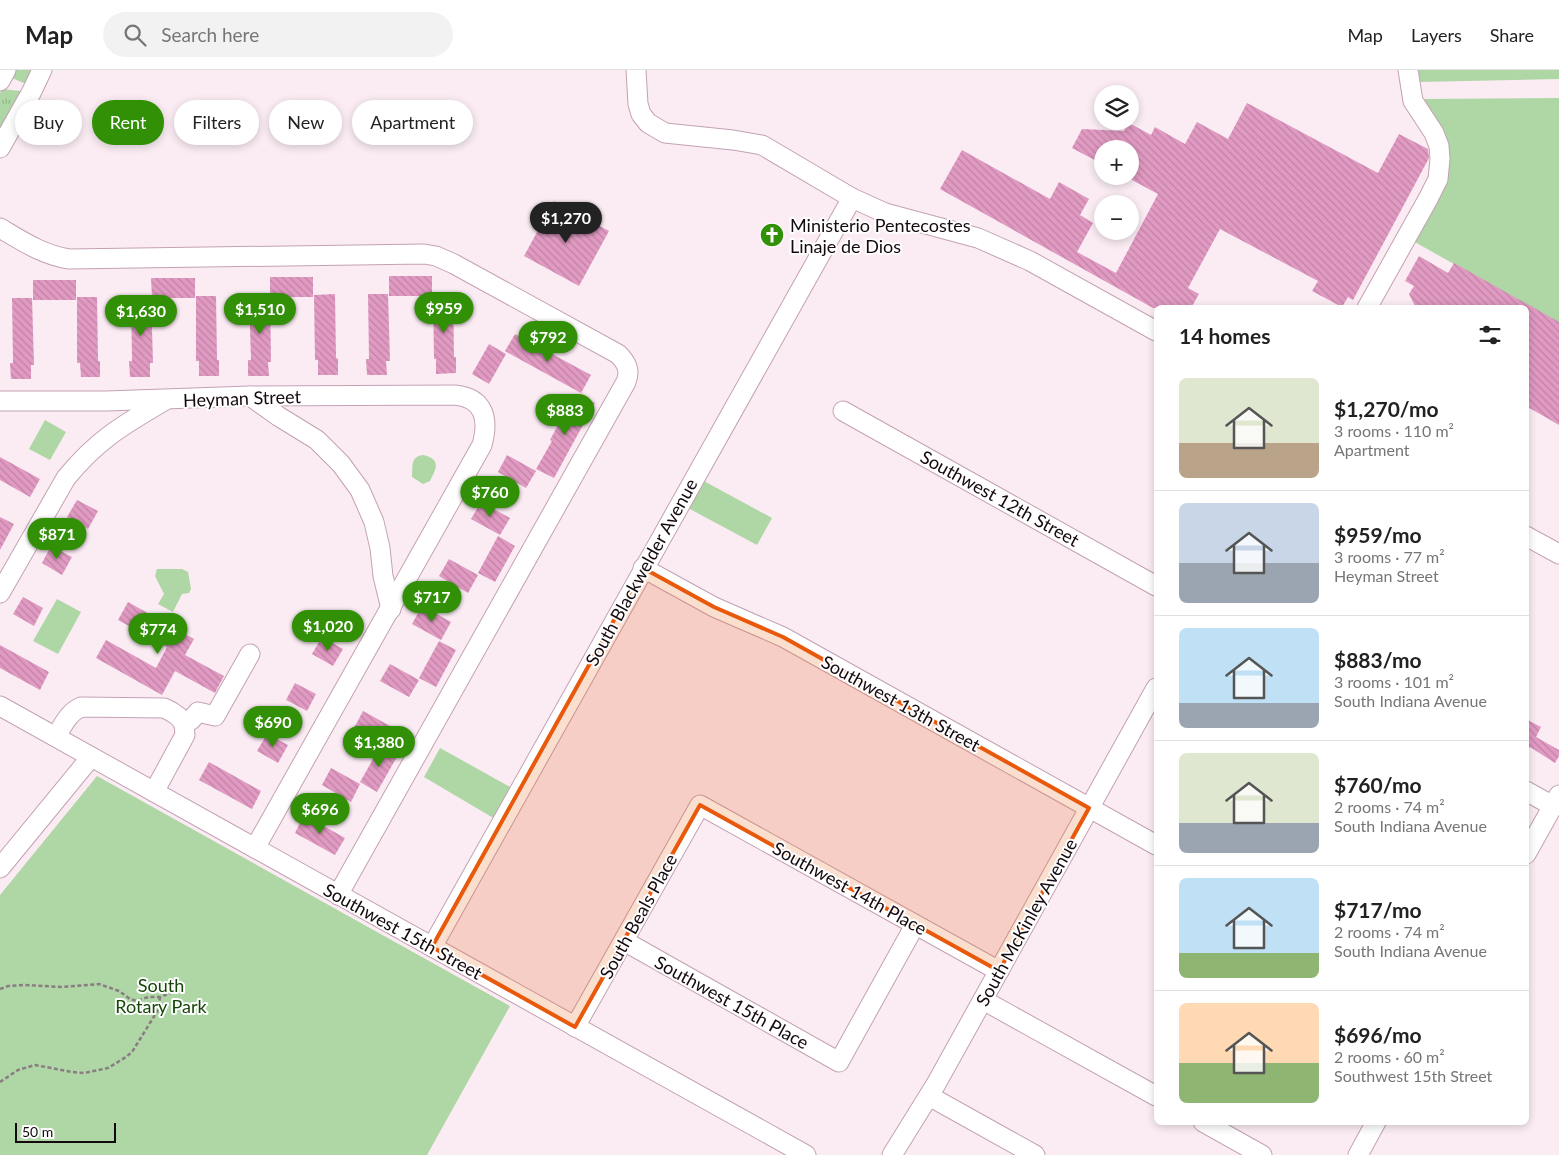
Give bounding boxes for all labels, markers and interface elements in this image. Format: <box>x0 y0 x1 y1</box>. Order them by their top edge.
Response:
search box <box>103 12 453 57</box>
text: Map <box>25 20 73 49</box>
icon: search <box>121 21 149 49</box>
text: Search here <box>161 23 259 46</box>
text: Map <box>1347 24 1383 46</box>
text: Layers <box>1411 24 1462 46</box>
text: Share <box>1490 24 1534 46</box>
map controls <box>1094 85 1139 240</box>
button: layers <box>1094 85 1139 130</box>
chip: Buy <box>15 100 82 145</box>
chip: Rent <box>92 100 164 145</box>
chip: Filters <box>174 100 259 145</box>
chip: New <box>269 100 342 145</box>
chip: Apartment <box>352 100 473 145</box>
button: + <box>1094 140 1139 185</box>
button: − <box>1094 195 1139 240</box>
pin: $1,270 <box>525 202 607 244</box>
text: $1,270 <box>541 208 591 227</box>
place label: Ministerio Pentecostes Linaje de Dios <box>790 214 971 257</box>
church icon: Ministerio Pentecostes Linaje de Dios <box>759 222 785 248</box>
pin: $1,510 <box>219 292 301 335</box>
pin: $959 <box>414 292 474 334</box>
pin: $1,630 <box>100 294 182 337</box>
text: $959 <box>425 298 463 317</box>
text: $1,510 <box>235 299 285 318</box>
text: $1,630 <box>116 301 166 320</box>
pin: $792 <box>518 320 578 363</box>
icon: filters <box>1476 321 1504 349</box>
text: 14 homes <box>1179 323 1270 348</box>
text: $792 <box>529 327 567 346</box>
street label: Heyman Street <box>183 385 302 411</box>
pin: $883 <box>535 394 595 436</box>
text: $1,270/mo <box>1334 396 1439 421</box>
icon: home <box>1219 398 1279 458</box>
text: $883 <box>546 400 584 419</box>
text: 3 rooms · 110 m² <box>1334 421 1454 440</box>
text: Apartment <box>1334 440 1409 459</box>
street label: Southwest 12th Street <box>917 445 1084 551</box>
street label: South Blackwelder Avenue <box>580 475 702 669</box>
pin: $760 <box>460 476 520 518</box>
text: $760 <box>471 482 509 501</box>
pin: $871 <box>27 518 87 560</box>
text: $959/mo <box>1334 522 1422 547</box>
icon: home <box>1219 523 1279 583</box>
text: $871 <box>38 524 76 543</box>
text: 3 rooms · 77 m² <box>1334 547 1445 566</box>
text: Heyman Street <box>1334 566 1439 585</box>
pin: $717 <box>402 580 462 623</box>
text: $717 <box>413 587 451 606</box>
pin: $1,020 <box>287 610 369 652</box>
pin: $774 <box>128 612 188 655</box>
text: $1,020 <box>303 616 353 635</box>
text: $774 <box>139 619 177 638</box>
text: $883/mo <box>1334 647 1422 672</box>
icon: home <box>1219 648 1279 708</box>
street label: Southwest 13th Street <box>818 650 985 756</box>
text: 3 rooms · 101 m² <box>1334 672 1454 691</box>
text: South Indiana Avenue <box>1334 691 1487 710</box>
pin: $690 <box>243 706 303 748</box>
text: $690 <box>254 712 292 731</box>
pin: $1,380 <box>338 726 420 768</box>
text: $1,380 <box>354 732 404 751</box>
text: $760/mo <box>1334 772 1422 797</box>
icon: home <box>1219 773 1279 833</box>
pin: $696 <box>290 792 350 835</box>
text: 2 rooms · 74 m² <box>1334 797 1445 816</box>
text: $696 <box>301 799 339 818</box>
text: South Indiana Avenue <box>1334 816 1487 835</box>
street label: South McKinley Avenue <box>971 834 1081 1010</box>
street label: Southwest 14th Place <box>769 837 931 939</box>
street label: South Beals Place <box>595 850 681 982</box>
street label: Southwest 15th Street <box>320 878 487 984</box>
text: $717/mo <box>1334 897 1422 922</box>
icon: home <box>1219 898 1279 958</box>
text: 2 rooms · 74 m² <box>1334 922 1445 941</box>
text: South Indiana Avenue <box>1334 941 1487 960</box>
street label: Southwest 15th Place <box>651 951 813 1053</box>
park label: South Rotary Park <box>115 974 208 1017</box>
text: $696/mo <box>1334 1022 1422 1047</box>
icon: home <box>1219 1023 1279 1083</box>
text: 2 rooms · 60 m² <box>1334 1047 1445 1066</box>
text: Southwest 15th Street <box>1334 1066 1492 1085</box>
scale bar <box>15 1120 116 1143</box>
text: 50 m <box>22 1123 53 1140</box>

